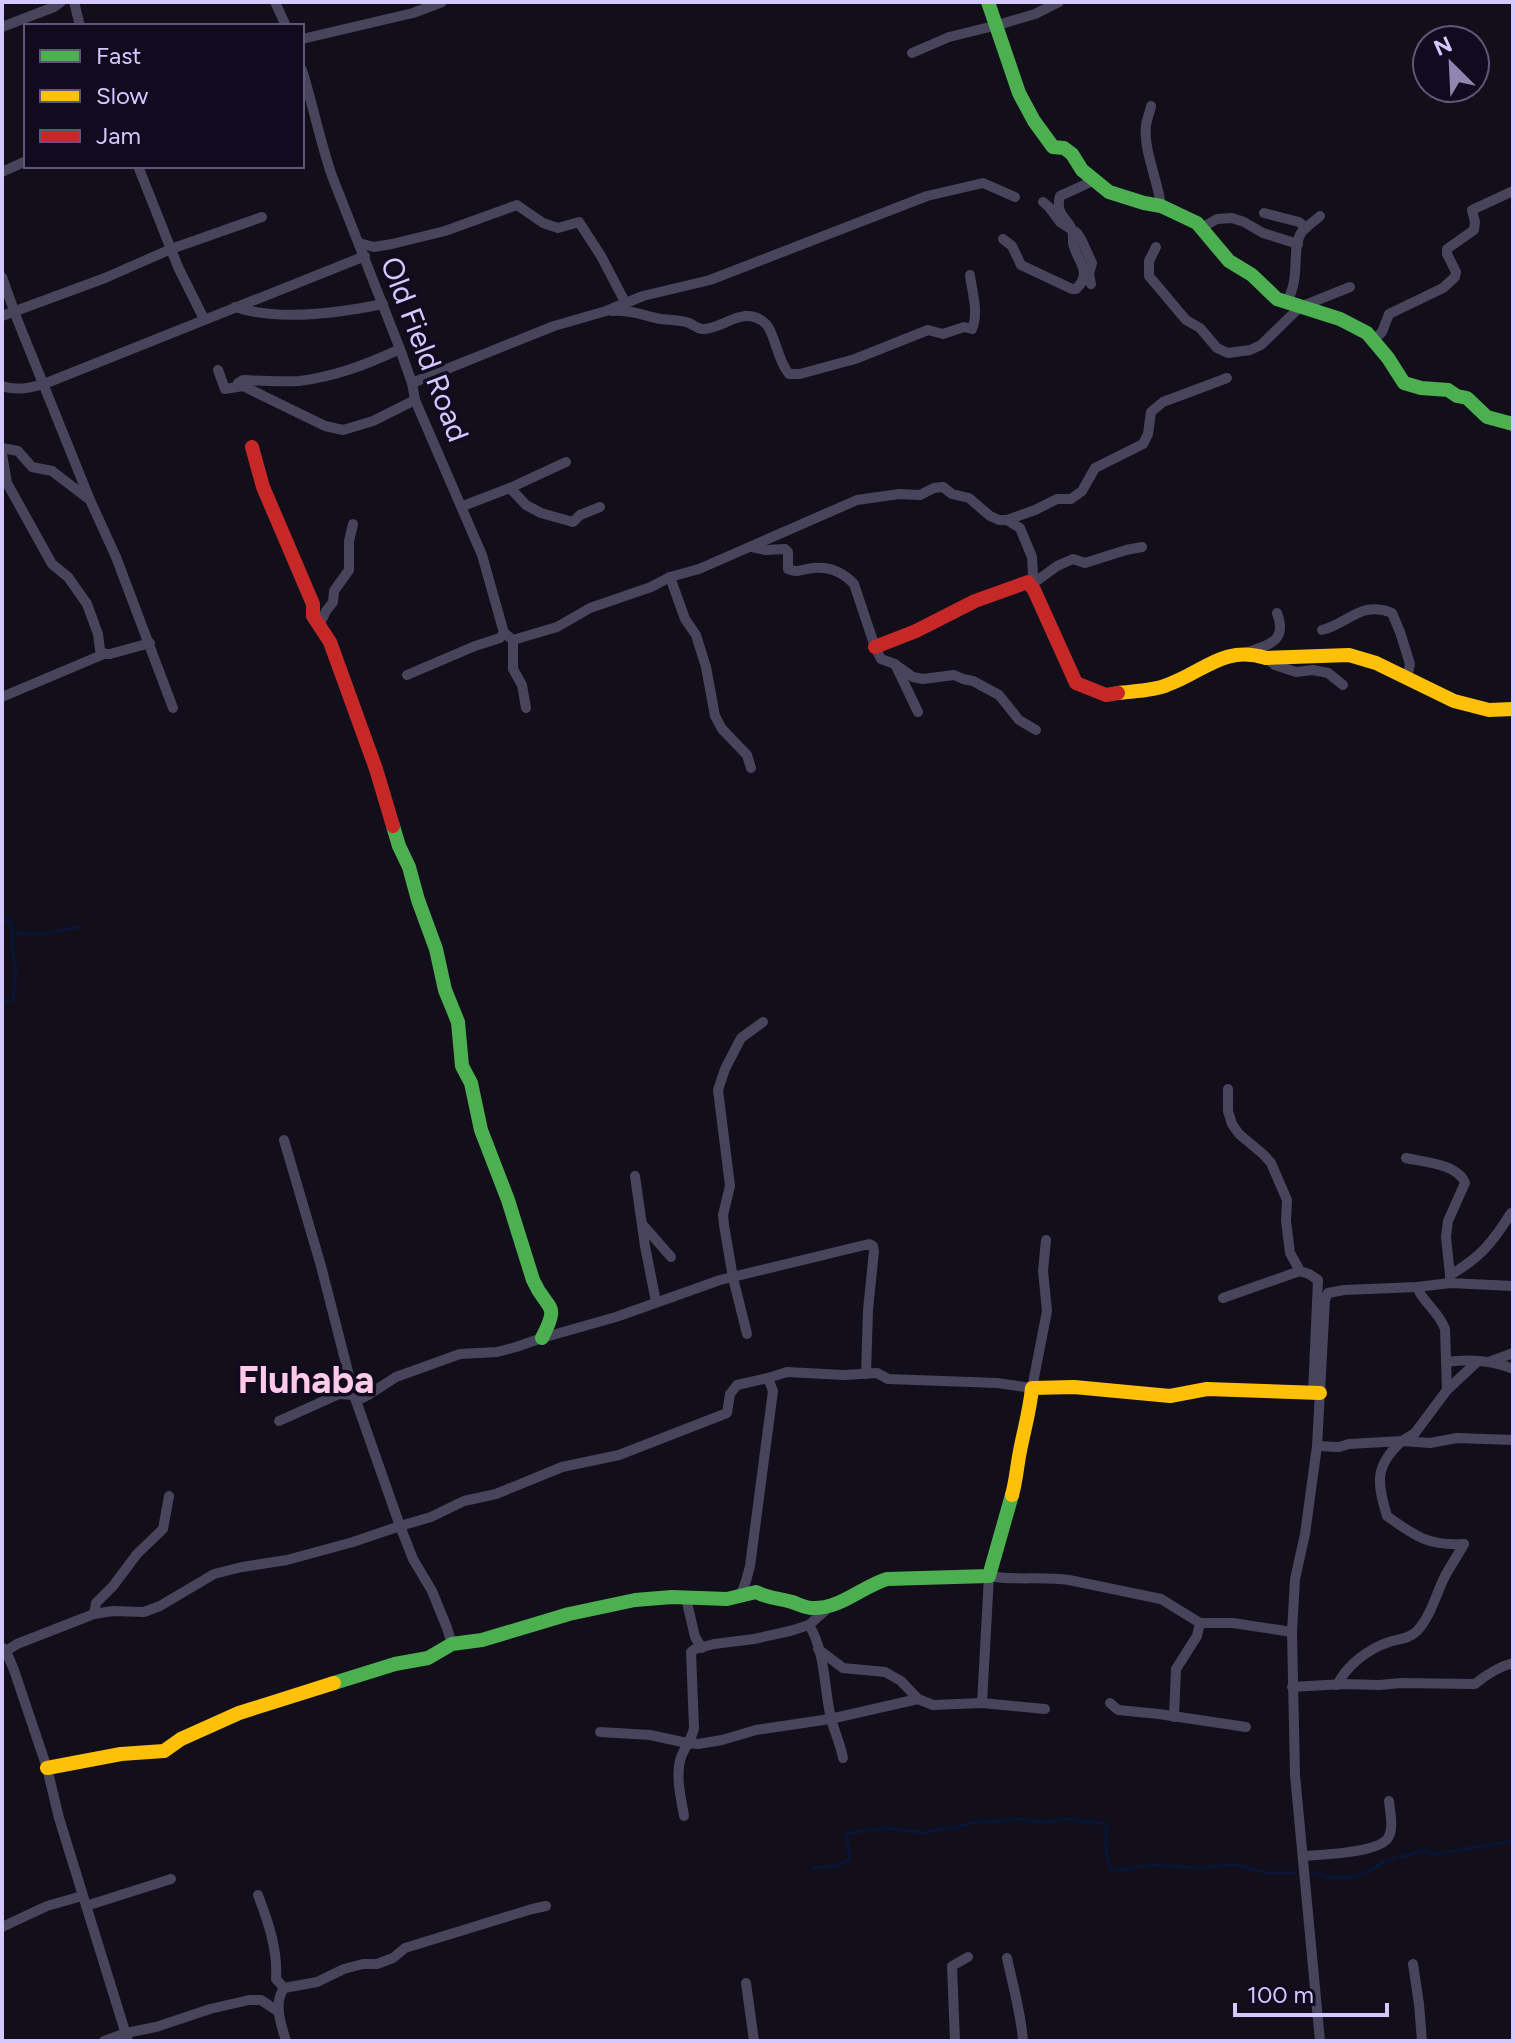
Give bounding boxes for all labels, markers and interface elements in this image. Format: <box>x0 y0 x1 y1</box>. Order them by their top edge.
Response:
legend <box>24 24 304 168</box>
north arrow <box>1411 24 1491 104</box>
text: N <box>1430 30 1456 62</box>
text: Fast <box>96 41 141 70</box>
text: Slow <box>96 81 149 110</box>
text: Jam <box>96 121 141 150</box>
street label: Old Field Road <box>373 251 477 447</box>
district label: Fluhaba <box>238 1357 374 1403</box>
scale bar <box>1235 1967 1387 2017</box>
text: 100 m <box>1247 1980 1314 2009</box>

